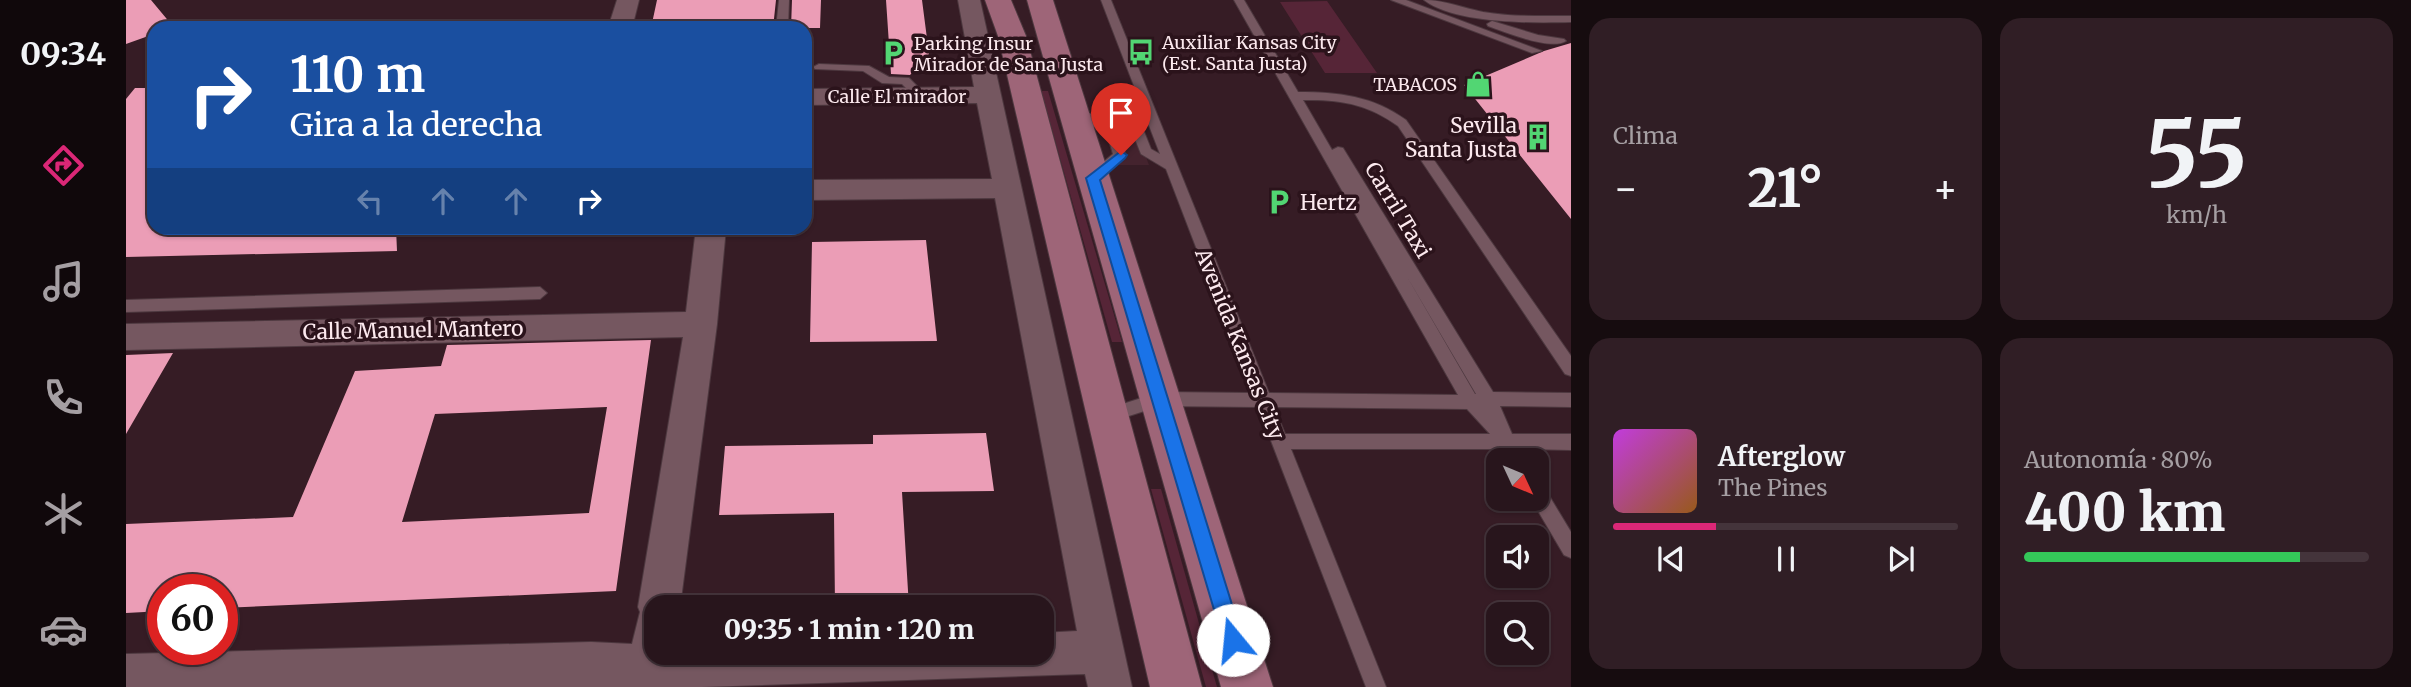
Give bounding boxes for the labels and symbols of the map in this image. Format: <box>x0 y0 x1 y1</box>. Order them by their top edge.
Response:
place label: Auxiliar Kansas City (Est. Santa Justa) <box>1161 31 1337 75</box>
place label: Parking Insur Mirador de Sana Justa <box>914 32 1103 76</box>
bus stop icon: Auxiliar Kansas City (Est. Santa Justa) <box>1126 37 1156 67</box>
parking icon: Parking Insur Mirador de Sana Justa <box>878 38 908 68</box>
shop icon: TABACOS <box>1463 69 1493 99</box>
place label: TABACOS <box>1373 73 1457 96</box>
pin <box>1091 83 1151 155</box>
street label: Calle El mirador <box>828 85 966 108</box>
place label: Sevilla Santa Justa <box>1405 112 1517 163</box>
building icon: Sevilla Santa Justa <box>1523 122 1553 152</box>
street label: Carril Taxi <box>1359 157 1437 263</box>
parking icon: Hertz <box>1264 187 1294 217</box>
place label: Hertz <box>1300 189 1357 216</box>
street label: Avenida Kansas City <box>1189 243 1291 444</box>
street label: Calle Manuel Mantero <box>302 315 524 345</box>
north arrow <box>1486 448 1549 511</box>
speed limit sign: 60 <box>147 574 238 665</box>
position arrow <box>1196 603 1270 677</box>

